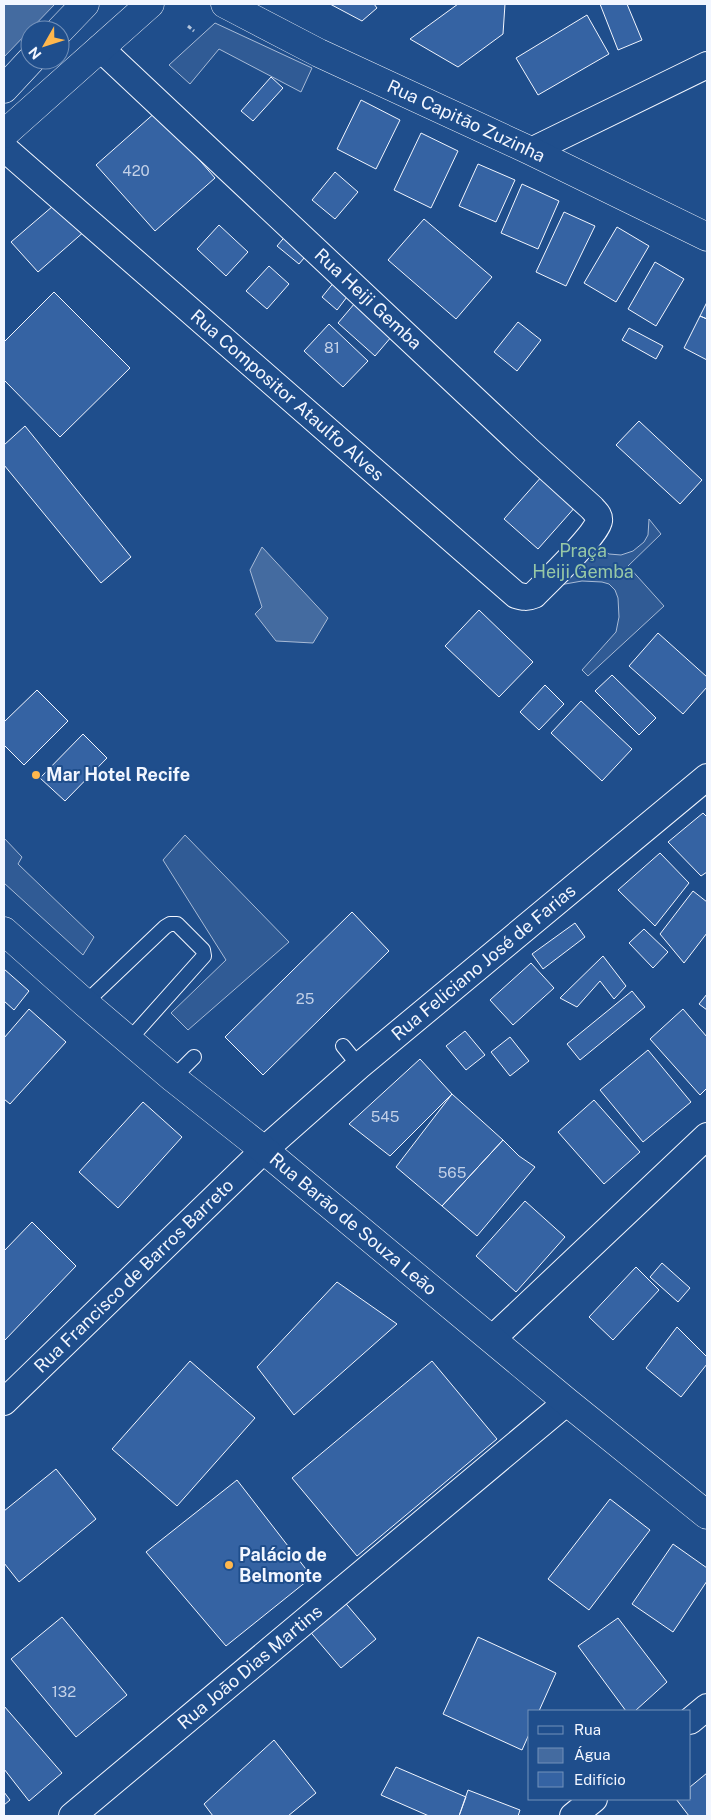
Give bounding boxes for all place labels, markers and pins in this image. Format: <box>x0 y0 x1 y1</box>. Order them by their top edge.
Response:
place label: Mar Hotel Recife <box>46 764 190 785</box>
marker: Mar Hotel Recife <box>30 769 42 781</box>
place label: Palácio de Belmonte <box>239 1544 327 1586</box>
marker: Palácio de Belmonte <box>223 1559 235 1571</box>

